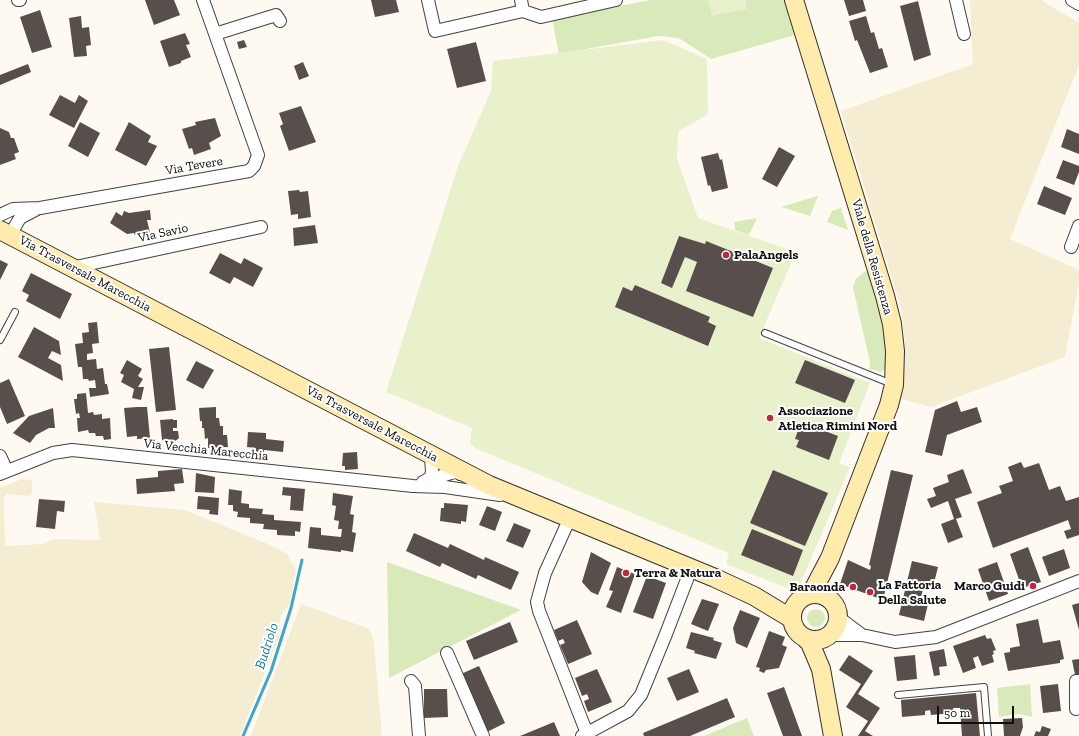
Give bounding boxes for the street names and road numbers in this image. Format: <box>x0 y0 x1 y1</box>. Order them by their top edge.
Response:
street label: Via Tevere <box>164 153 224 179</box>
street label: Viale della Resistenza <box>848 197 896 317</box>
street label: Via Savio <box>136 220 190 246</box>
street label: Via Trasversale Marecchia <box>16 233 154 315</box>
street label: Via Trasversale Marecchia <box>303 383 441 465</box>
street label: Via Vecchia Marecchia <box>143 436 269 464</box>

